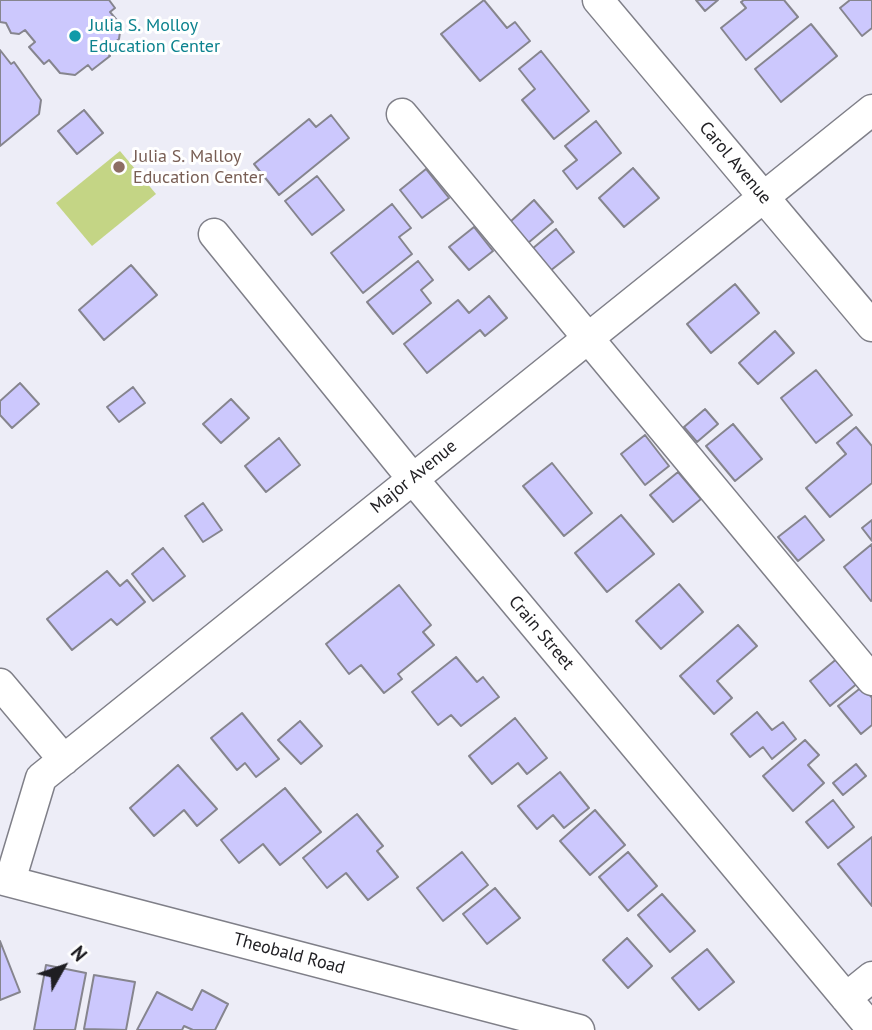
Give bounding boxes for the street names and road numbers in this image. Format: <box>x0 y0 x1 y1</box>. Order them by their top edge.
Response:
street label: Carol Avenue <box>694 117 776 209</box>
street label: Major Avenue <box>366 436 462 518</box>
street label: Crain Street <box>504 591 578 675</box>
street label: Theobald Road <box>231 929 347 979</box>

